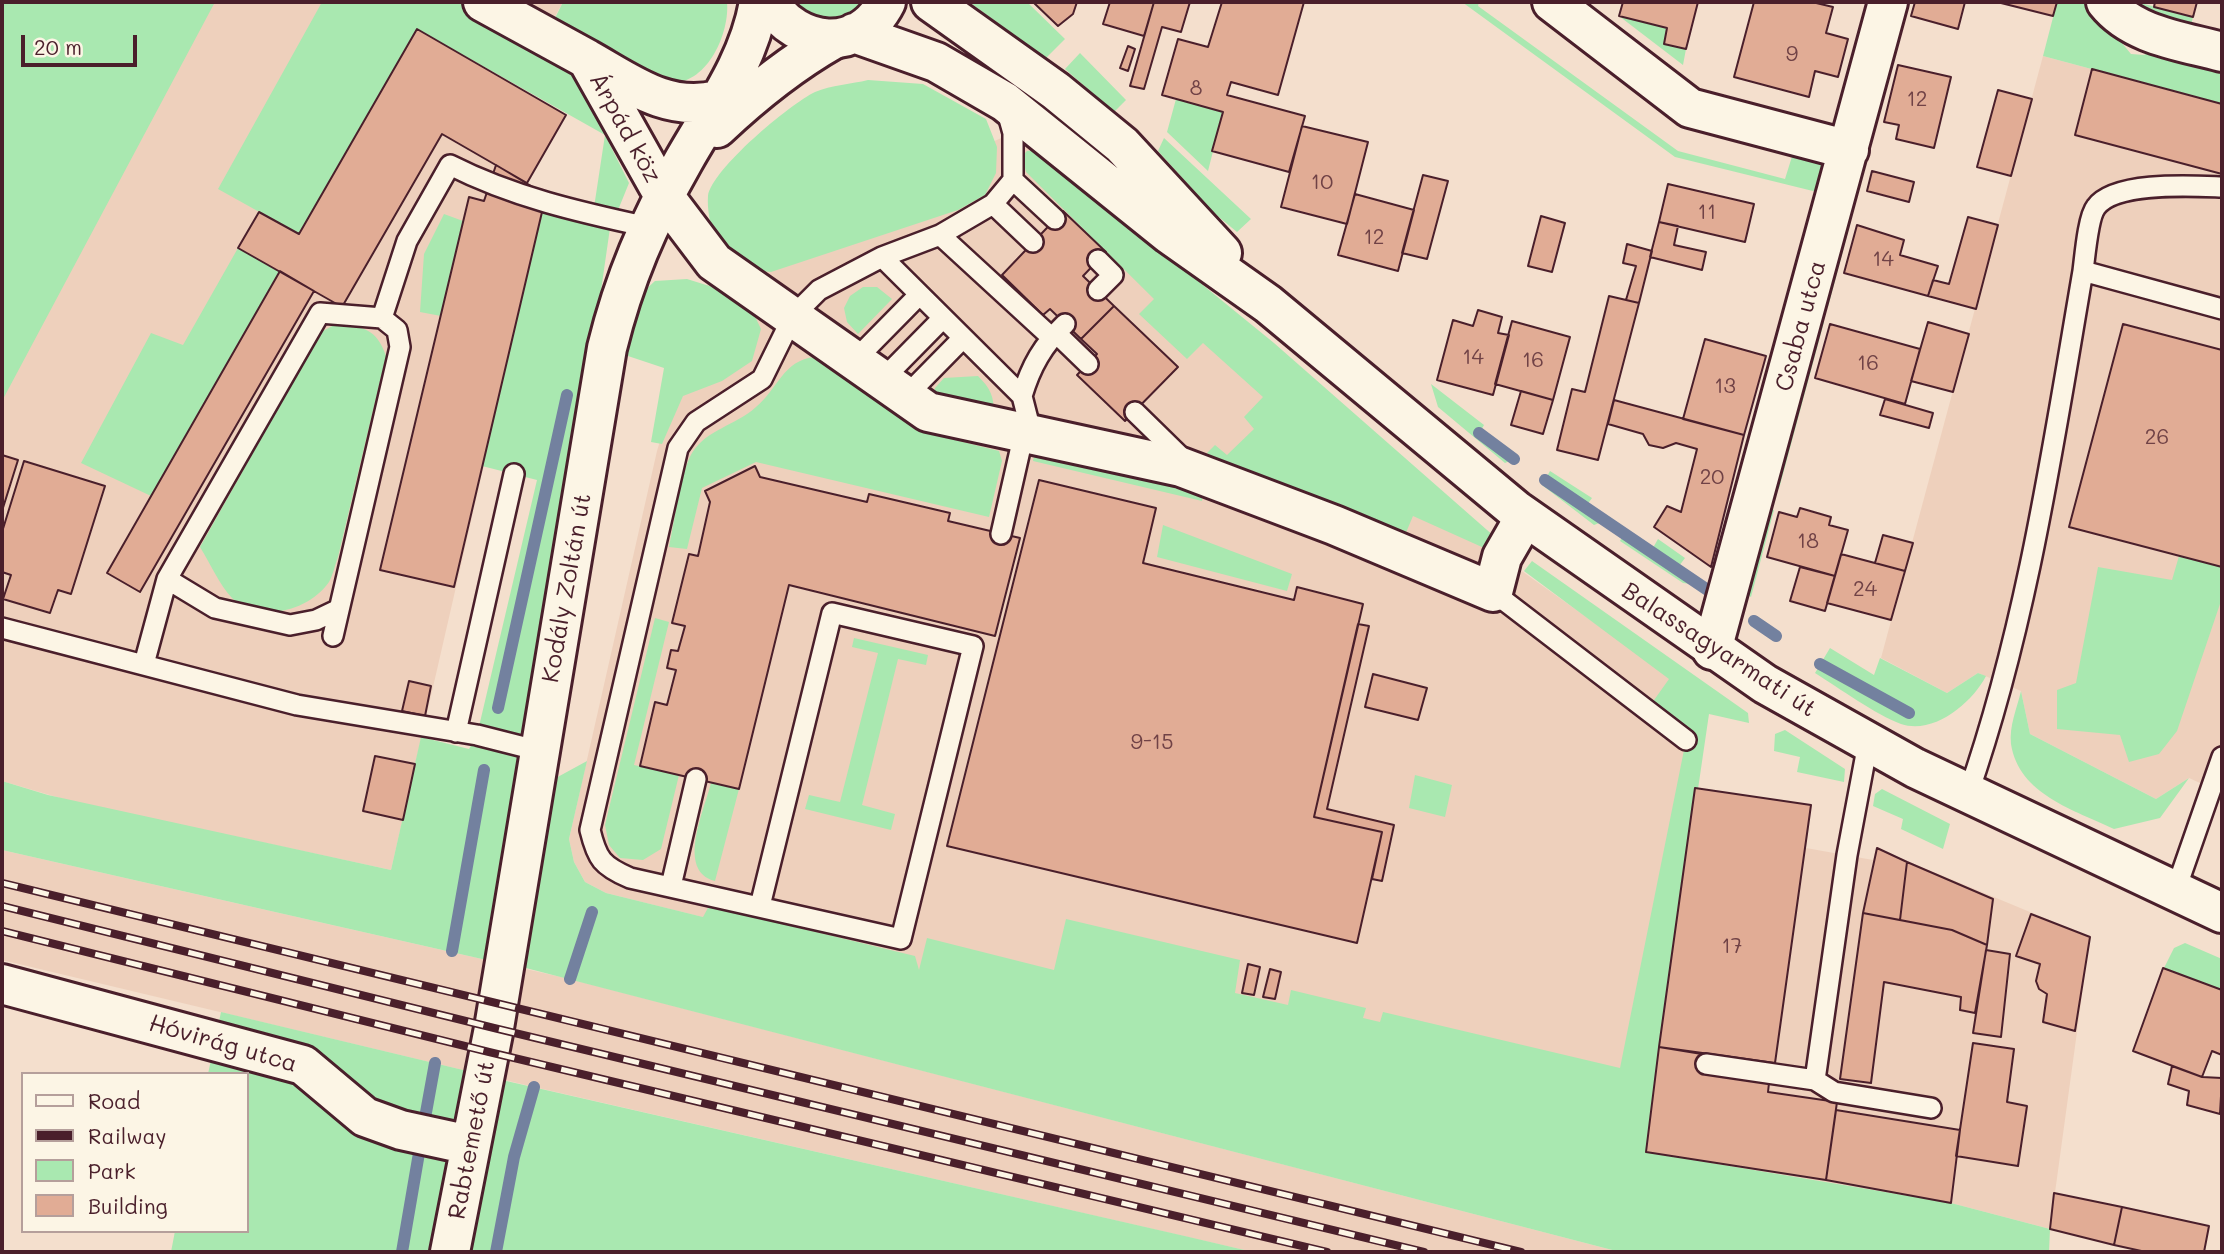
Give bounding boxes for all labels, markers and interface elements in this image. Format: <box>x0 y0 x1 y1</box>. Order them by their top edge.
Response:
scale bar <box>24 21 140 65</box>
text: 20 m <box>34 33 82 60</box>
house number: 9 <box>1786 42 1798 68</box>
street label: Árpád köz <box>583 68 667 188</box>
house number: 8 <box>1190 76 1202 102</box>
house number: 12 <box>1906 87 1928 113</box>
house number: 10 <box>1311 170 1333 196</box>
house number: 11 <box>1698 200 1716 226</box>
house number: 12 <box>1363 225 1385 251</box>
house number: 14 <box>1872 247 1894 273</box>
street label: Csaba utca <box>1770 257 1832 395</box>
house number: 14 <box>1462 345 1484 371</box>
house number: 16 <box>1522 348 1544 374</box>
house number: 16 <box>1857 351 1879 377</box>
house number: 13 <box>1714 374 1736 400</box>
house number: 26 <box>2145 425 2169 451</box>
house number: 20 <box>1700 465 1724 491</box>
street label: Kodály Zoltán út <box>536 491 598 685</box>
house number: 18 <box>1797 529 1819 555</box>
street label: Balassagyarmati út <box>1616 576 1822 724</box>
house number: 24 <box>1853 577 1877 603</box>
house number: 9-15 <box>1131 730 1173 756</box>
house number: 17 <box>1721 934 1743 960</box>
street label: Hóvirág utca <box>146 1009 300 1079</box>
street label: Rabtemető út <box>442 1058 502 1222</box>
legend <box>21 1072 248 1233</box>
text: Road <box>88 1087 140 1114</box>
text: Railway <box>88 1122 167 1149</box>
text: Park <box>88 1157 136 1184</box>
text: Building <box>88 1192 168 1219</box>

